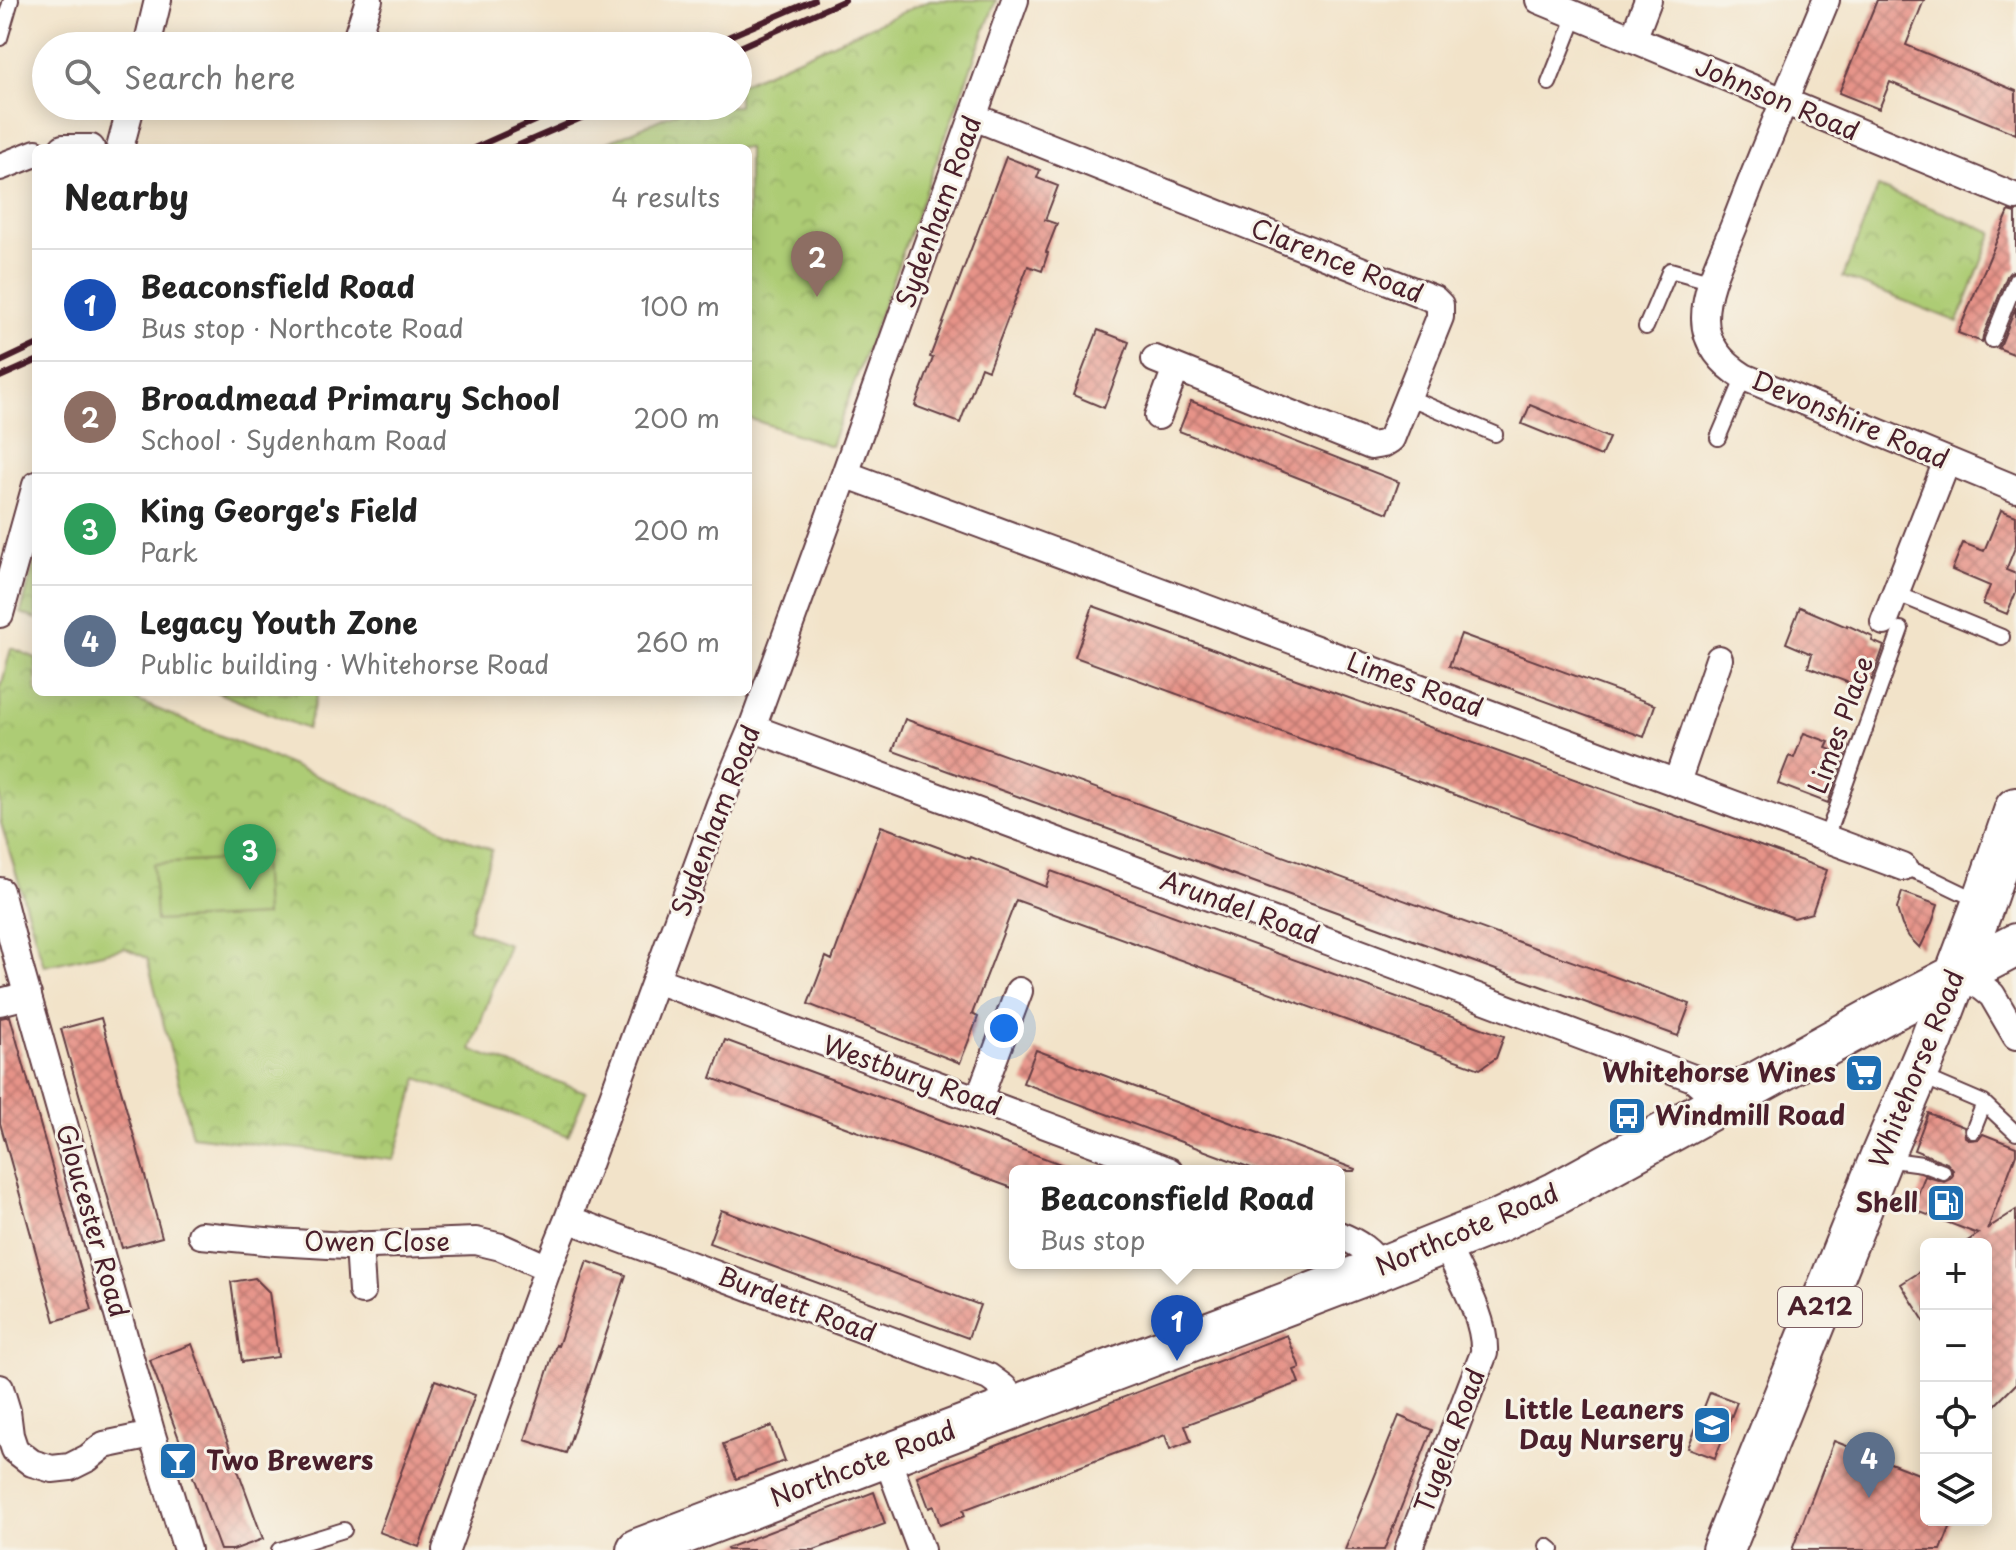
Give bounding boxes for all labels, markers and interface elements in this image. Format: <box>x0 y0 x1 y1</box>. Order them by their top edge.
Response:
search box <box>32 32 752 120</box>
street label: Johnson Road <box>1689 46 1866 150</box>
icon: search <box>60 54 104 98</box>
text: Search here <box>124 54 296 99</box>
street label: Sydenham Road <box>885 110 990 313</box>
text: Nearby <box>64 170 189 222</box>
text: 4 results <box>611 177 720 216</box>
street label: Clarence Road <box>1245 207 1430 312</box>
pin: 2 <box>791 231 843 297</box>
text: Beaconsfield Road <box>140 263 415 308</box>
text: 1 <box>84 286 96 325</box>
text: 100 m <box>640 286 720 325</box>
text: Bus stop · Northcote Road <box>140 308 464 347</box>
street label: Devonshire Road <box>1746 360 1955 478</box>
text: Broadmead Primary School <box>140 375 560 420</box>
text: 2 <box>81 398 99 437</box>
text: 200 m <box>633 398 720 437</box>
text: School · Sydenham Road <box>140 420 447 459</box>
text: King George's Field <box>140 487 418 532</box>
text: 3 <box>81 510 99 549</box>
text: 200 m <box>633 510 720 549</box>
text: Park <box>140 532 198 571</box>
text: Legacy Youth Zone <box>140 599 418 644</box>
text: 4 <box>81 622 99 661</box>
text: 260 m <box>636 622 720 661</box>
street label: Limes Road <box>1342 641 1489 726</box>
text: Public building · Whitehorse Road <box>140 644 549 683</box>
street label: Limes Place <box>1797 650 1883 799</box>
street label: Sydenham Road <box>660 719 769 922</box>
pin: 3 <box>224 824 276 890</box>
street label: Arundel Road <box>1155 860 1326 953</box>
street label: Whitehorse Road <box>1858 964 1973 1173</box>
your location <box>984 1008 1024 1048</box>
street label: Westbury Road <box>818 1024 1007 1125</box>
place label: Whitehorse Wines <box>1602 1052 1836 1091</box>
supermarket icon: Whitehorse Wines <box>1843 1052 1885 1094</box>
bus stop icon: Windmill Road <box>1606 1095 1648 1137</box>
place label: Windmill Road <box>1655 1095 1845 1134</box>
street label: Gloucester Road <box>47 1119 140 1322</box>
popup <box>1009 1165 1345 1269</box>
street label: Northcote Road <box>1369 1172 1564 1285</box>
text: Beaconsfield Road <box>1040 1175 1315 1220</box>
place label: Shell <box>1855 1182 1918 1221</box>
fuel station icon: Shell <box>1925 1182 1967 1224</box>
text: Bus stop <box>1040 1220 1145 1259</box>
street label: Owen Close <box>304 1221 450 1260</box>
map controls <box>1920 1238 1992 1526</box>
button: + <box>1920 1238 1992 1310</box>
street label: Burdett Road <box>713 1256 882 1352</box>
road number: A212 <box>1778 1287 1862 1327</box>
pin: 1 <box>1151 1295 1203 1361</box>
button: − <box>1920 1310 1992 1382</box>
street label: Tugela Road <box>1403 1362 1494 1519</box>
button: locate <box>1920 1382 1992 1454</box>
place label: Little Leaners Day Nursery <box>1504 1389 1684 1458</box>
school or university icon: Little Leaners Day Nursery <box>1691 1404 1733 1446</box>
street label: Northcote Road <box>764 1409 961 1516</box>
pin: 4 <box>1843 1432 1895 1498</box>
bar icon: Two Brewers <box>157 1440 199 1482</box>
place label: Two Brewers <box>206 1440 373 1479</box>
button: layers <box>1920 1454 1992 1526</box>

